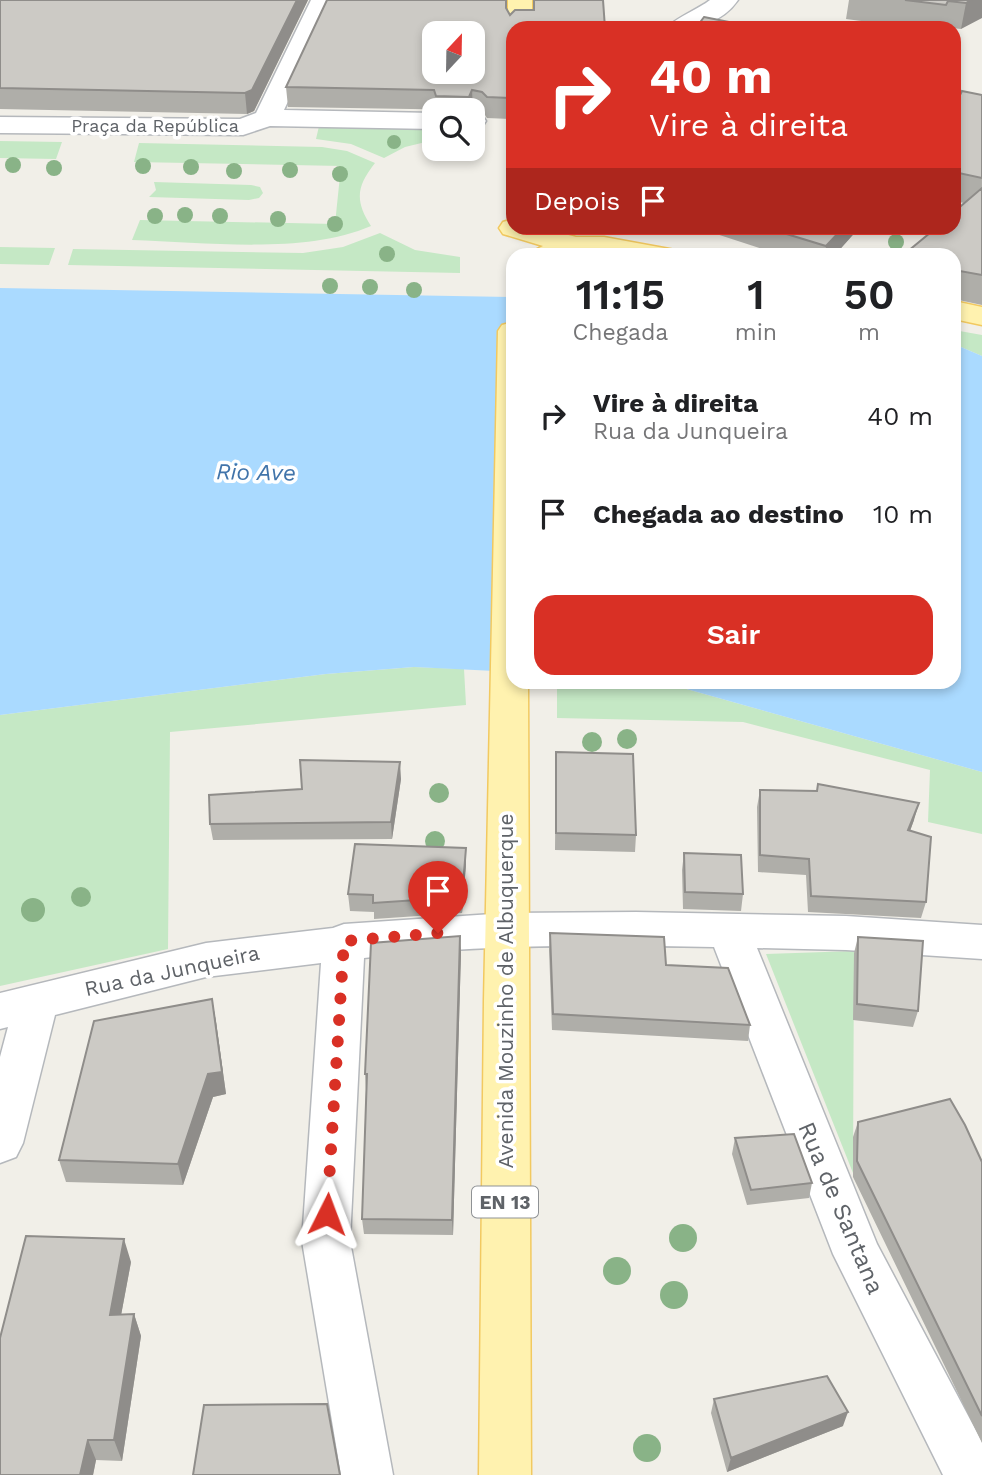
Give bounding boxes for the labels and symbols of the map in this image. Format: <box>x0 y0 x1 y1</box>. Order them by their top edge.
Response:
north arrow <box>422 21 485 84</box>
street label: Praça da República <box>71 115 239 136</box>
water label: Rio Ave <box>216 458 296 487</box>
street label: Avenida Mouzinho de Albuquerque <box>493 813 518 1169</box>
pin <box>408 861 468 933</box>
street label: Rua da Junqueira <box>82 940 262 1001</box>
street label: Rua de Santana <box>792 1118 890 1298</box>
position arrow <box>290 1177 364 1251</box>
road number: EN 13 <box>472 1186 538 1218</box>

